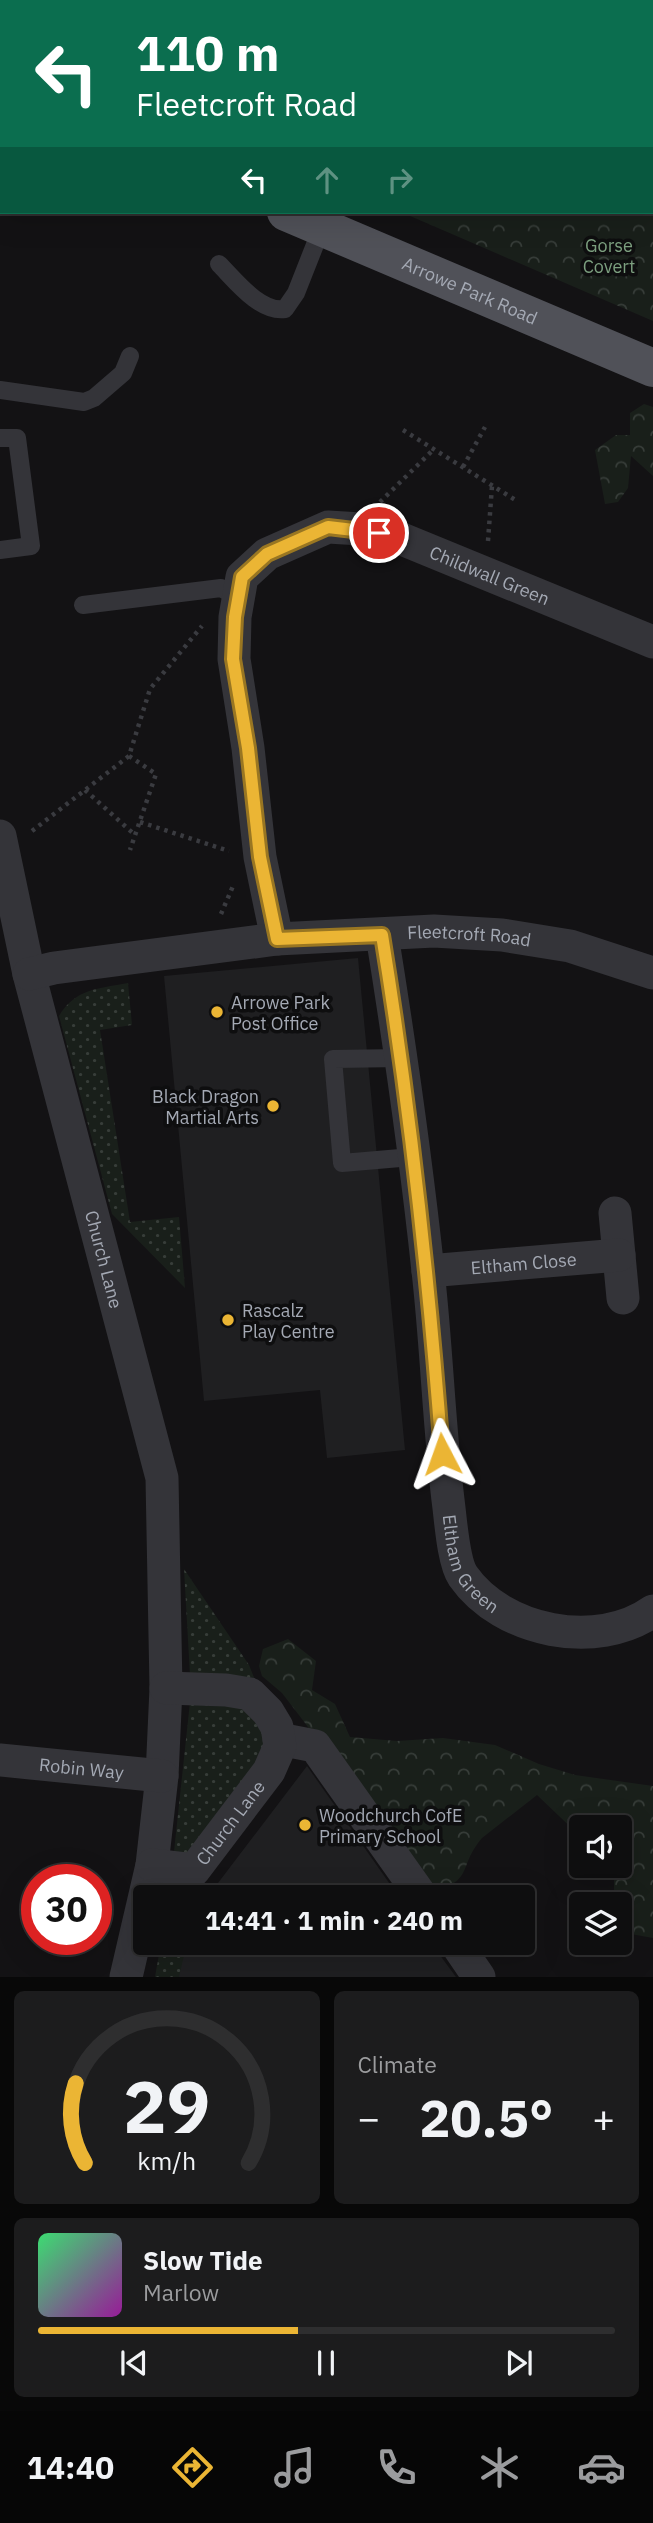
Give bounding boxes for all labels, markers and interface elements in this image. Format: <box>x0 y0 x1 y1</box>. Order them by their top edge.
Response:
text: 110 m <box>136 21 280 84</box>
icon: left <box>21 28 112 119</box>
text: Fleetcroft Road <box>136 83 357 125</box>
icon: left <box>235 161 273 199</box>
icon: ahead <box>308 161 346 199</box>
icon: right <box>381 161 419 199</box>
park label: Gorse Covert <box>583 234 635 278</box>
street label: Arrowe Park Road <box>399 251 541 329</box>
pin <box>349 503 409 563</box>
icon: arrive <box>360 514 398 552</box>
street label: Childwall Green <box>426 540 553 610</box>
street label: Fleetcroft Road <box>406 919 533 951</box>
place label: Arrowe Park Post Office <box>231 991 330 1035</box>
marker: Arrowe Park Post Office <box>209 1004 225 1020</box>
place label: Black Dragon Martial Arts <box>152 1085 259 1129</box>
marker: Black Dragon Martial Arts <box>265 1098 281 1114</box>
street label: Church Lane <box>80 1208 128 1311</box>
street label: Eltham Close <box>470 1247 578 1279</box>
place label: Rascalz Play Centre <box>242 1299 335 1343</box>
marker: Rascalz Play Centre <box>220 1312 236 1328</box>
position arrow <box>405 1417 479 1491</box>
street label: Eltham Green <box>438 1513 504 1618</box>
street label: Robin Way <box>38 1752 125 1784</box>
street label: Church Lane <box>191 1775 270 1869</box>
place label: Woodchurch CofE Primary School <box>319 1804 462 1848</box>
map controls <box>569 1815 632 1955</box>
button: sound <box>569 1815 632 1878</box>
marker: Woodchurch CofE Primary School <box>297 1817 313 1833</box>
speed limit sign: 30 <box>21 1864 112 1955</box>
button: layers <box>569 1892 632 1955</box>
text: 14:41 · 1 min · 240 m <box>205 1903 463 1937</box>
text: Climate <box>358 2049 437 2079</box>
text: 29 <box>123 2059 210 2154</box>
text: 20.5° <box>419 2084 553 2151</box>
text: − <box>358 2093 380 2142</box>
text: + <box>592 2093 615 2142</box>
text: km/h <box>137 2144 196 2177</box>
text: Slow Tide <box>143 2243 263 2277</box>
text: Marlow <box>143 2277 219 2307</box>
icon: previous <box>115 2344 153 2382</box>
icon: pause <box>307 2344 345 2382</box>
icon: next <box>500 2344 538 2382</box>
icon: directions <box>168 2443 217 2492</box>
icon: music <box>270 2443 319 2492</box>
icon: phone <box>372 2443 421 2492</box>
icon: climate <box>475 2443 524 2492</box>
icon: car <box>577 2443 626 2492</box>
text: 14:40 <box>27 2446 114 2488</box>

